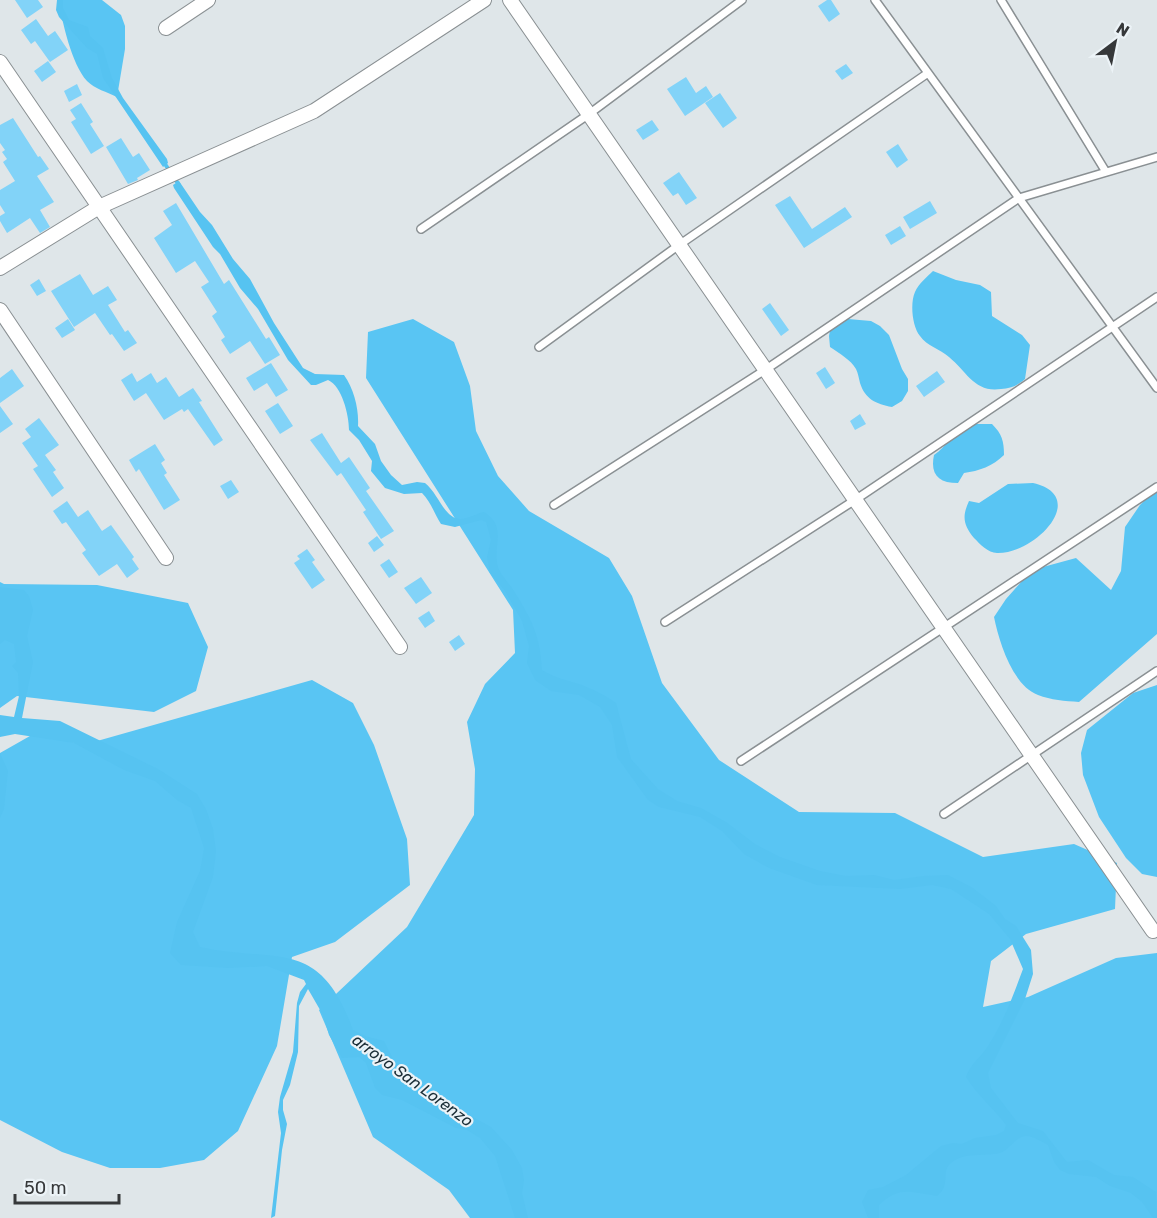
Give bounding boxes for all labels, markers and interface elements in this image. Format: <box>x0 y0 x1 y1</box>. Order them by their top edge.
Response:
north arrow <box>1085 12 1145 72</box>
text: N <box>1113 19 1133 41</box>
water label: arroyo San Lorenzo <box>349 1030 477 1131</box>
scale bar <box>15 1167 118 1205</box>
text: 50 m <box>24 1177 67 1199</box>

